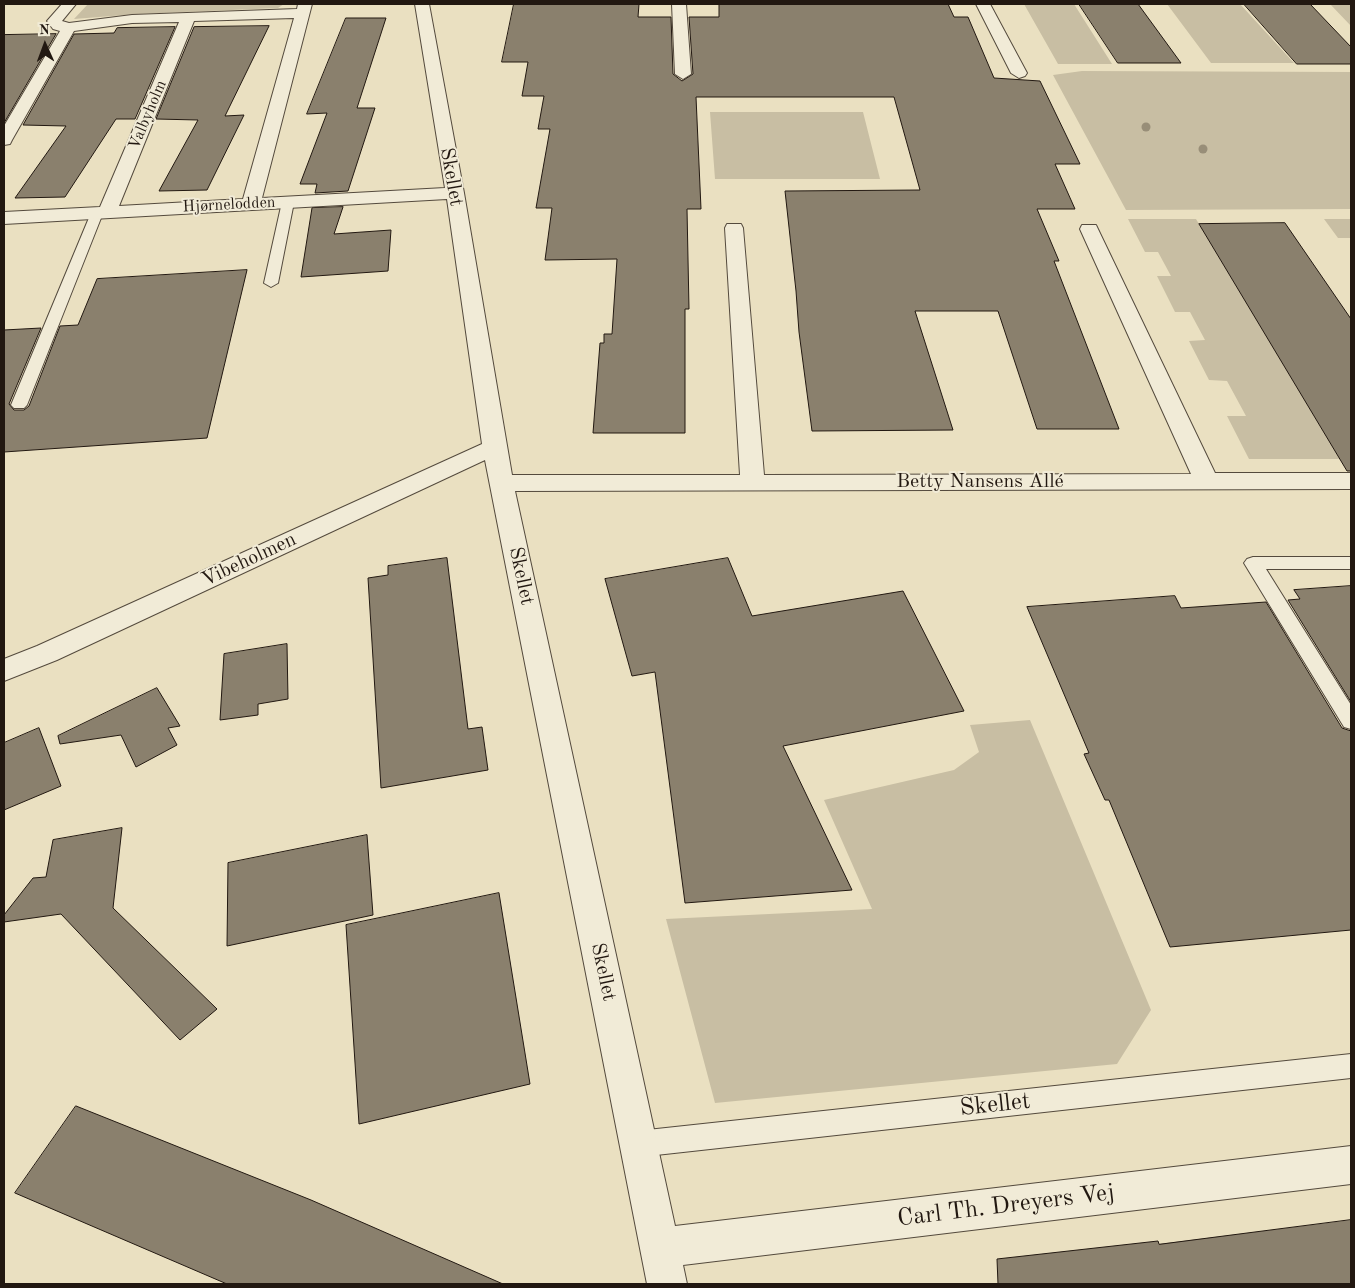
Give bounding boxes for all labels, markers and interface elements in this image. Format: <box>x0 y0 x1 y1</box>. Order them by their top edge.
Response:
north arrow <box>20 20 70 70</box>
text: N <box>39 23 50 37</box>
street label: Valbyholm <box>125 77 171 153</box>
street label: Skellet <box>434 146 468 208</box>
street label: Hjørnelodden <box>182 193 276 217</box>
street label: Betty Nansens Allé <box>896 470 1064 494</box>
street label: Vibeholmen <box>198 528 300 592</box>
street label: Skellet <box>503 545 539 607</box>
street label: Skellet <box>585 941 621 1003</box>
street label: Skellet <box>958 1087 1032 1123</box>
street label: Carl Th. Dreyers Vej <box>896 1178 1116 1234</box>

